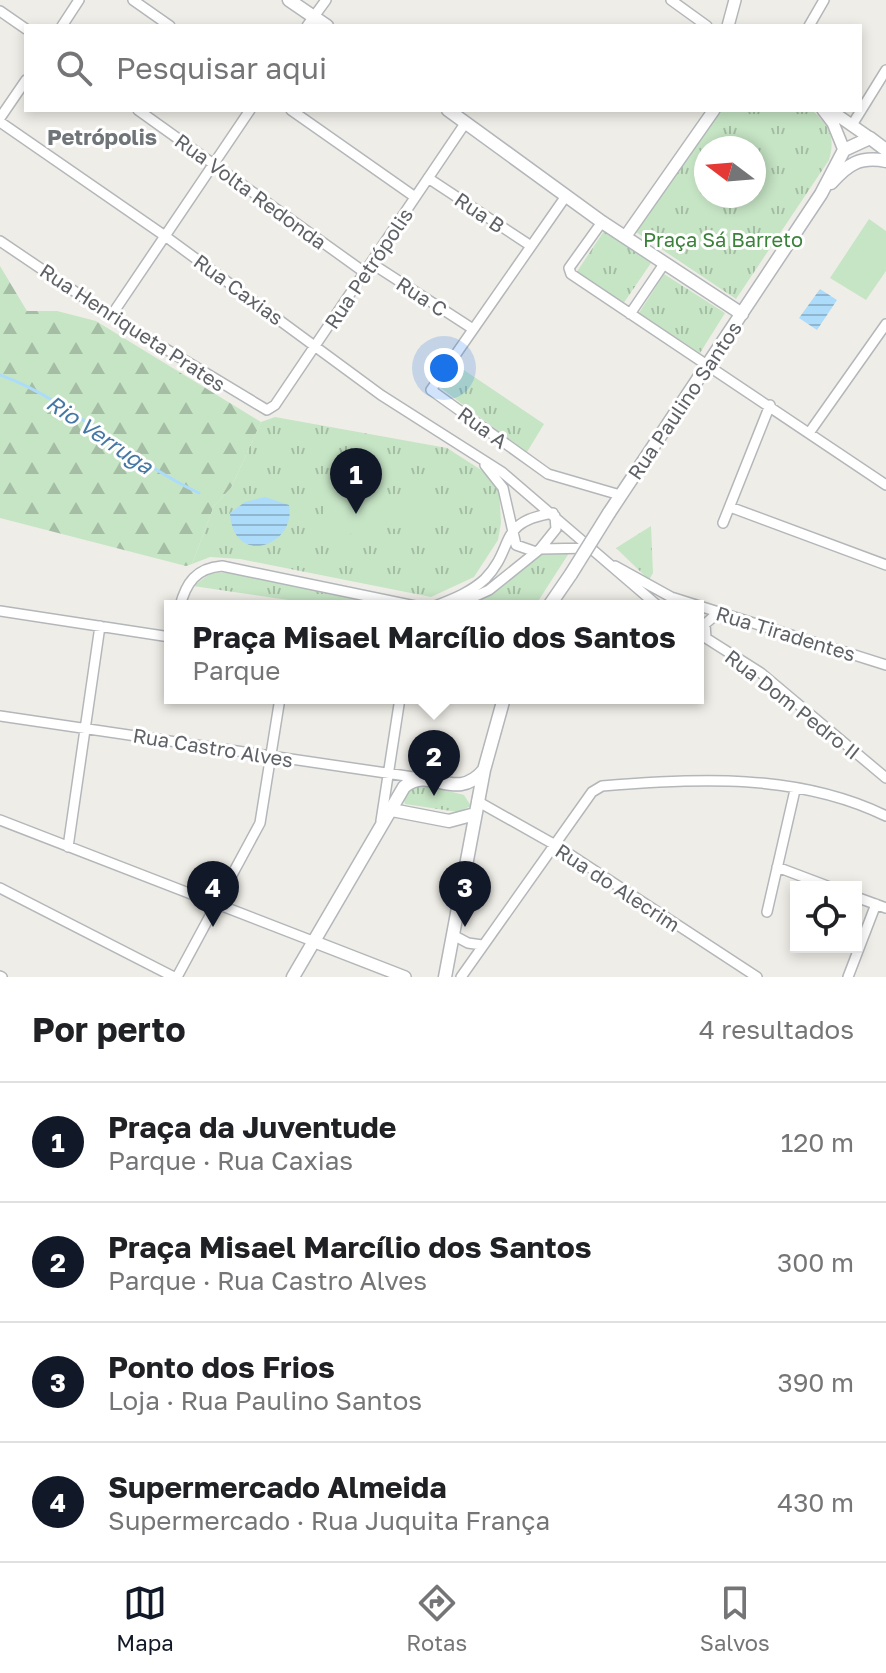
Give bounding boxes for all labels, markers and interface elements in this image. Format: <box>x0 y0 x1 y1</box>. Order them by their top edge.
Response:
search box <box>24 24 862 112</box>
icon: search <box>52 46 96 90</box>
text: Pesquisar aqui <box>116 50 327 86</box>
district label: Petrópolis <box>47 123 157 150</box>
street label: Rua Volta Redonda <box>171 128 331 254</box>
north arrow <box>694 136 766 208</box>
street label: Rua B <box>450 187 510 237</box>
street label: Rua Petrópolis <box>319 203 417 333</box>
park label: Praça Sá Barreto <box>643 227 803 251</box>
street label: Rua Caxias <box>190 249 288 329</box>
street label: Rua Henriqueta Prates <box>36 258 230 396</box>
street label: Rua C <box>392 271 452 321</box>
street label: Rua Paulino Santos <box>622 316 746 484</box>
your location <box>424 348 464 388</box>
water label: Rio Verruga <box>42 389 159 480</box>
street label: Rua A <box>454 401 512 453</box>
pin: 1 <box>330 448 382 514</box>
popup <box>164 600 704 704</box>
street label: Rua Tiradentes <box>713 600 859 666</box>
text: Praça Misael Marcílio dos Santos <box>192 619 676 655</box>
street label: Rua Dom Pedro II <box>721 644 865 764</box>
text: Parque <box>192 655 280 686</box>
street label: Rua Castro Alves <box>131 722 295 772</box>
pin: 2 <box>408 730 460 796</box>
street label: Rua do Alecrim <box>551 838 685 936</box>
pin: 4 <box>187 861 239 927</box>
pin: 3 <box>439 861 491 927</box>
map controls <box>790 881 862 953</box>
button: locate <box>790 881 862 953</box>
text: Por perto <box>32 1009 186 1049</box>
text: 4 resultados <box>699 1014 854 1045</box>
text: Praça da Juventude <box>108 1109 396 1145</box>
text: 1 <box>51 1127 65 1158</box>
text: 120 m <box>781 1127 854 1158</box>
text: Parque · Rua Caxias <box>108 1145 353 1176</box>
text: Praça Misael Marcílio dos Santos <box>108 1229 592 1265</box>
text: 2 <box>50 1247 66 1278</box>
text: 300 m <box>777 1247 854 1278</box>
text: Parque · Rua Castro Alves <box>108 1265 427 1296</box>
text: Ponto dos Frios <box>108 1349 335 1385</box>
text: 3 <box>50 1367 66 1398</box>
text: 390 m <box>777 1367 854 1398</box>
text: Loja · Rua Paulino Santos <box>108 1385 422 1416</box>
text: Supermercado Almeida <box>108 1469 447 1505</box>
text: 4 <box>50 1487 66 1518</box>
text: 430 m <box>777 1487 854 1518</box>
text: Supermercado · Rua Juquita França <box>108 1505 550 1536</box>
tab: Mapa <box>116 1581 174 1656</box>
tab: Rotas <box>406 1581 467 1656</box>
tab: Salvos <box>700 1581 770 1656</box>

